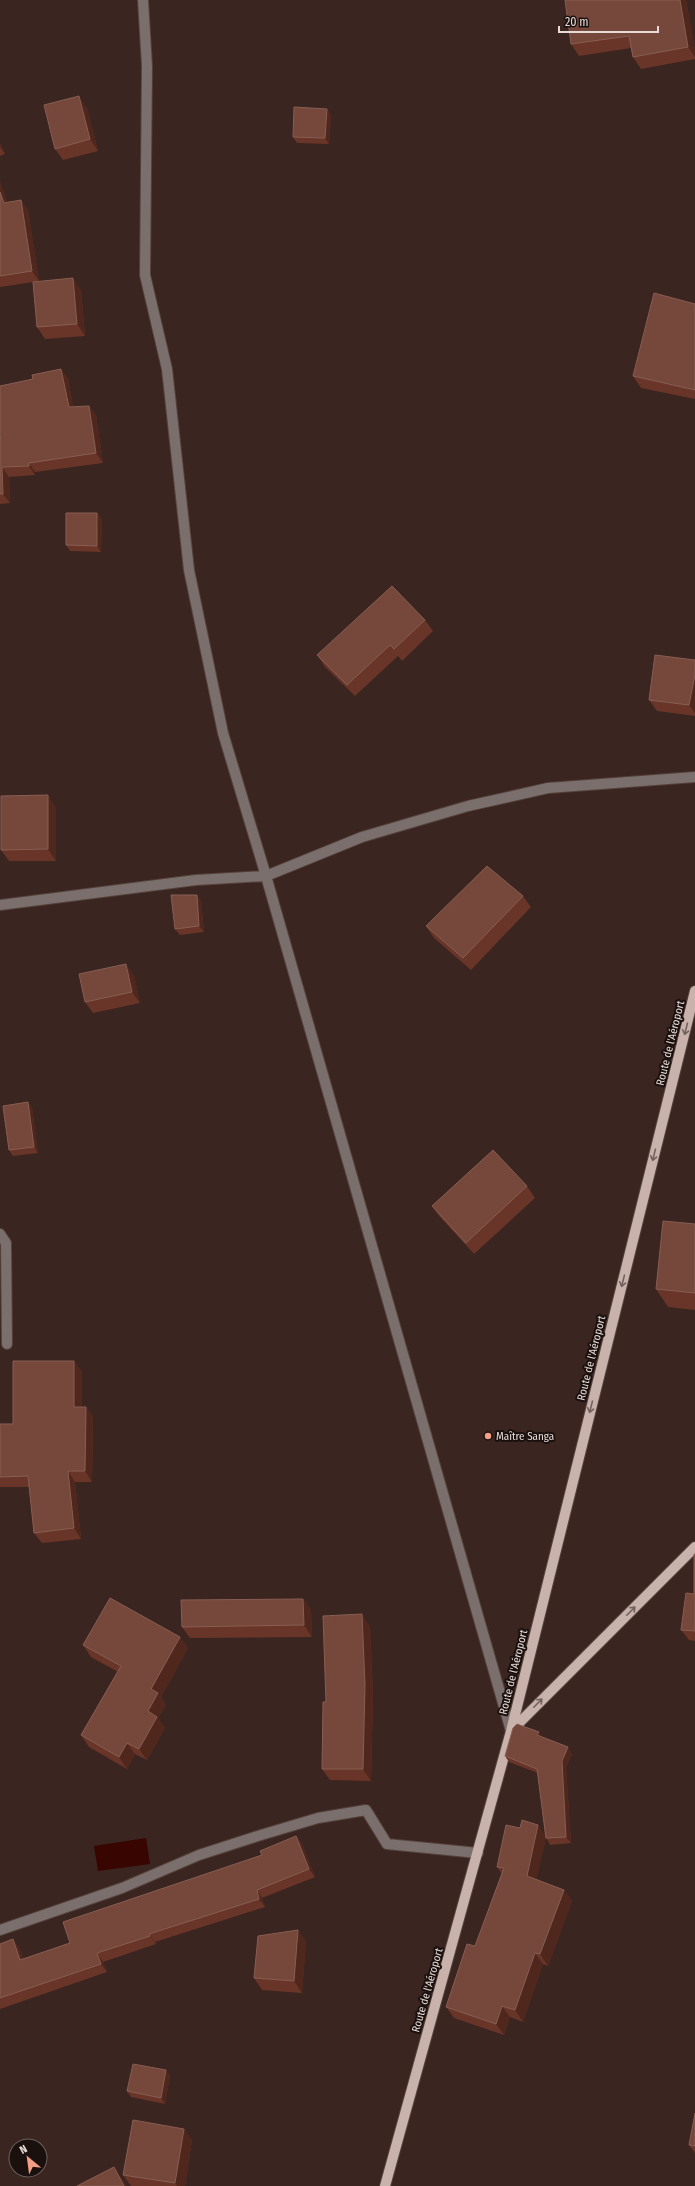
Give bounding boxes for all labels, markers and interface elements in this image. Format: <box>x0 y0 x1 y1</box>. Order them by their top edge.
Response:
scale bar <box>559 8 658 34</box>
text: 20 m <box>565 15 589 29</box>
street label: Route de l'Aéroport <box>654 999 687 1087</box>
one-way arrow <box>681 1022 689 1035</box>
one-way arrow <box>650 1148 657 1161</box>
one-way arrow <box>618 1274 626 1287</box>
street label: Route de l'Aéroport <box>575 1314 608 1402</box>
one-way arrow <box>587 1400 595 1413</box>
place label: Maître Sanga <box>496 1430 554 1443</box>
marker: Maître Sanga <box>483 1431 493 1441</box>
one-way arrow <box>626 1606 635 1616</box>
street label: Route de l'Aéroport <box>497 1628 530 1716</box>
one-way arrow <box>534 1698 543 1708</box>
street label: Route de l'Aéroport <box>409 1946 446 2034</box>
north arrow <box>8 2138 48 2178</box>
text: N <box>17 2142 29 2157</box>

